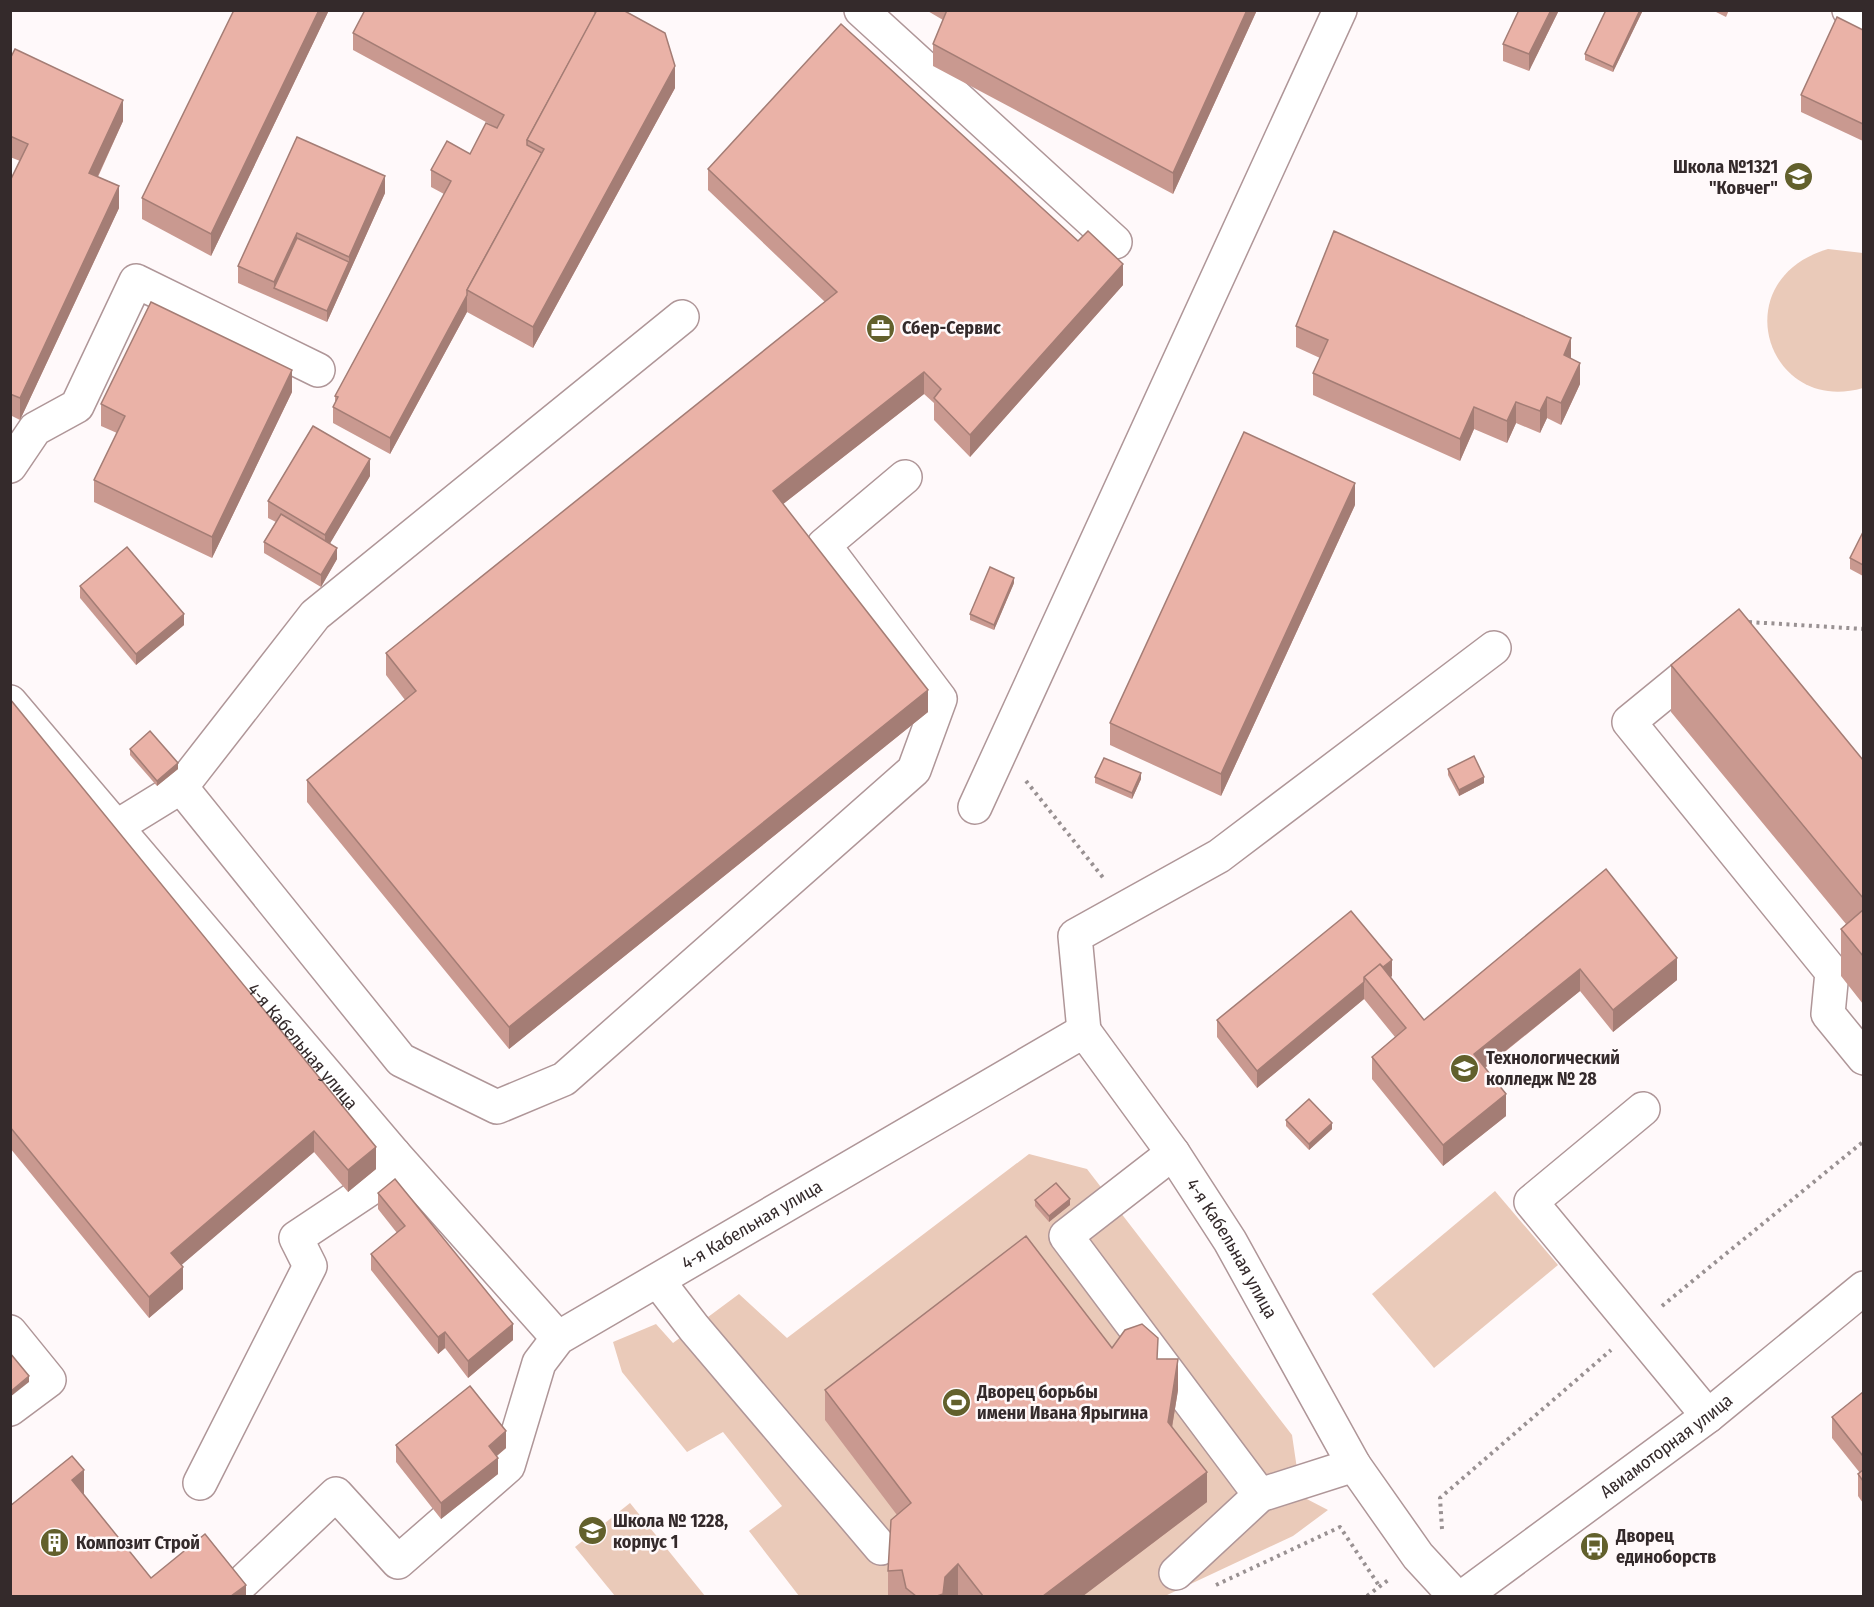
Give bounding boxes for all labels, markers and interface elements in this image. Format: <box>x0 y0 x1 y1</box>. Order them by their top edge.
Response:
place label: Школа №1321 "Ковчег" <box>1673 156 1778 199</box>
school or university icon: Школа №1321 "Ковчег" <box>1783 161 1815 193</box>
office icon: Сбер-Сервис <box>865 312 897 344</box>
place label: Сбер-Сервис <box>902 317 1001 339</box>
street label: 4-я Кабельная улица <box>243 979 363 1114</box>
place label: Технологический колледж № 28 <box>1486 1047 1620 1090</box>
school or university icon: Технологический колледж № 28 <box>1449 1052 1481 1084</box>
street label: 4-я Кабельная улица <box>678 1175 826 1274</box>
street label: 4-я Кабельная улица <box>1182 1175 1282 1323</box>
place label: Дворец борьбы имени Ивана Ярыгина <box>976 1381 1148 1424</box>
sports icon: Дворец борьбы имени Ивана Ярыгина <box>940 1386 972 1418</box>
street label: Авиамоторная улица <box>1596 1389 1737 1503</box>
place label: Школа № 1228, корпус 1 <box>613 1510 728 1553</box>
school or university icon: Школа № 1228, корпус 1 <box>576 1515 608 1547</box>
place label: Дворец единоборств <box>1615 1525 1716 1568</box>
building icon: Композит Строй <box>39 1527 71 1559</box>
bus stop icon: Дворец единоборств <box>1579 1530 1611 1562</box>
place label: Композит Строй <box>76 1532 200 1554</box>

